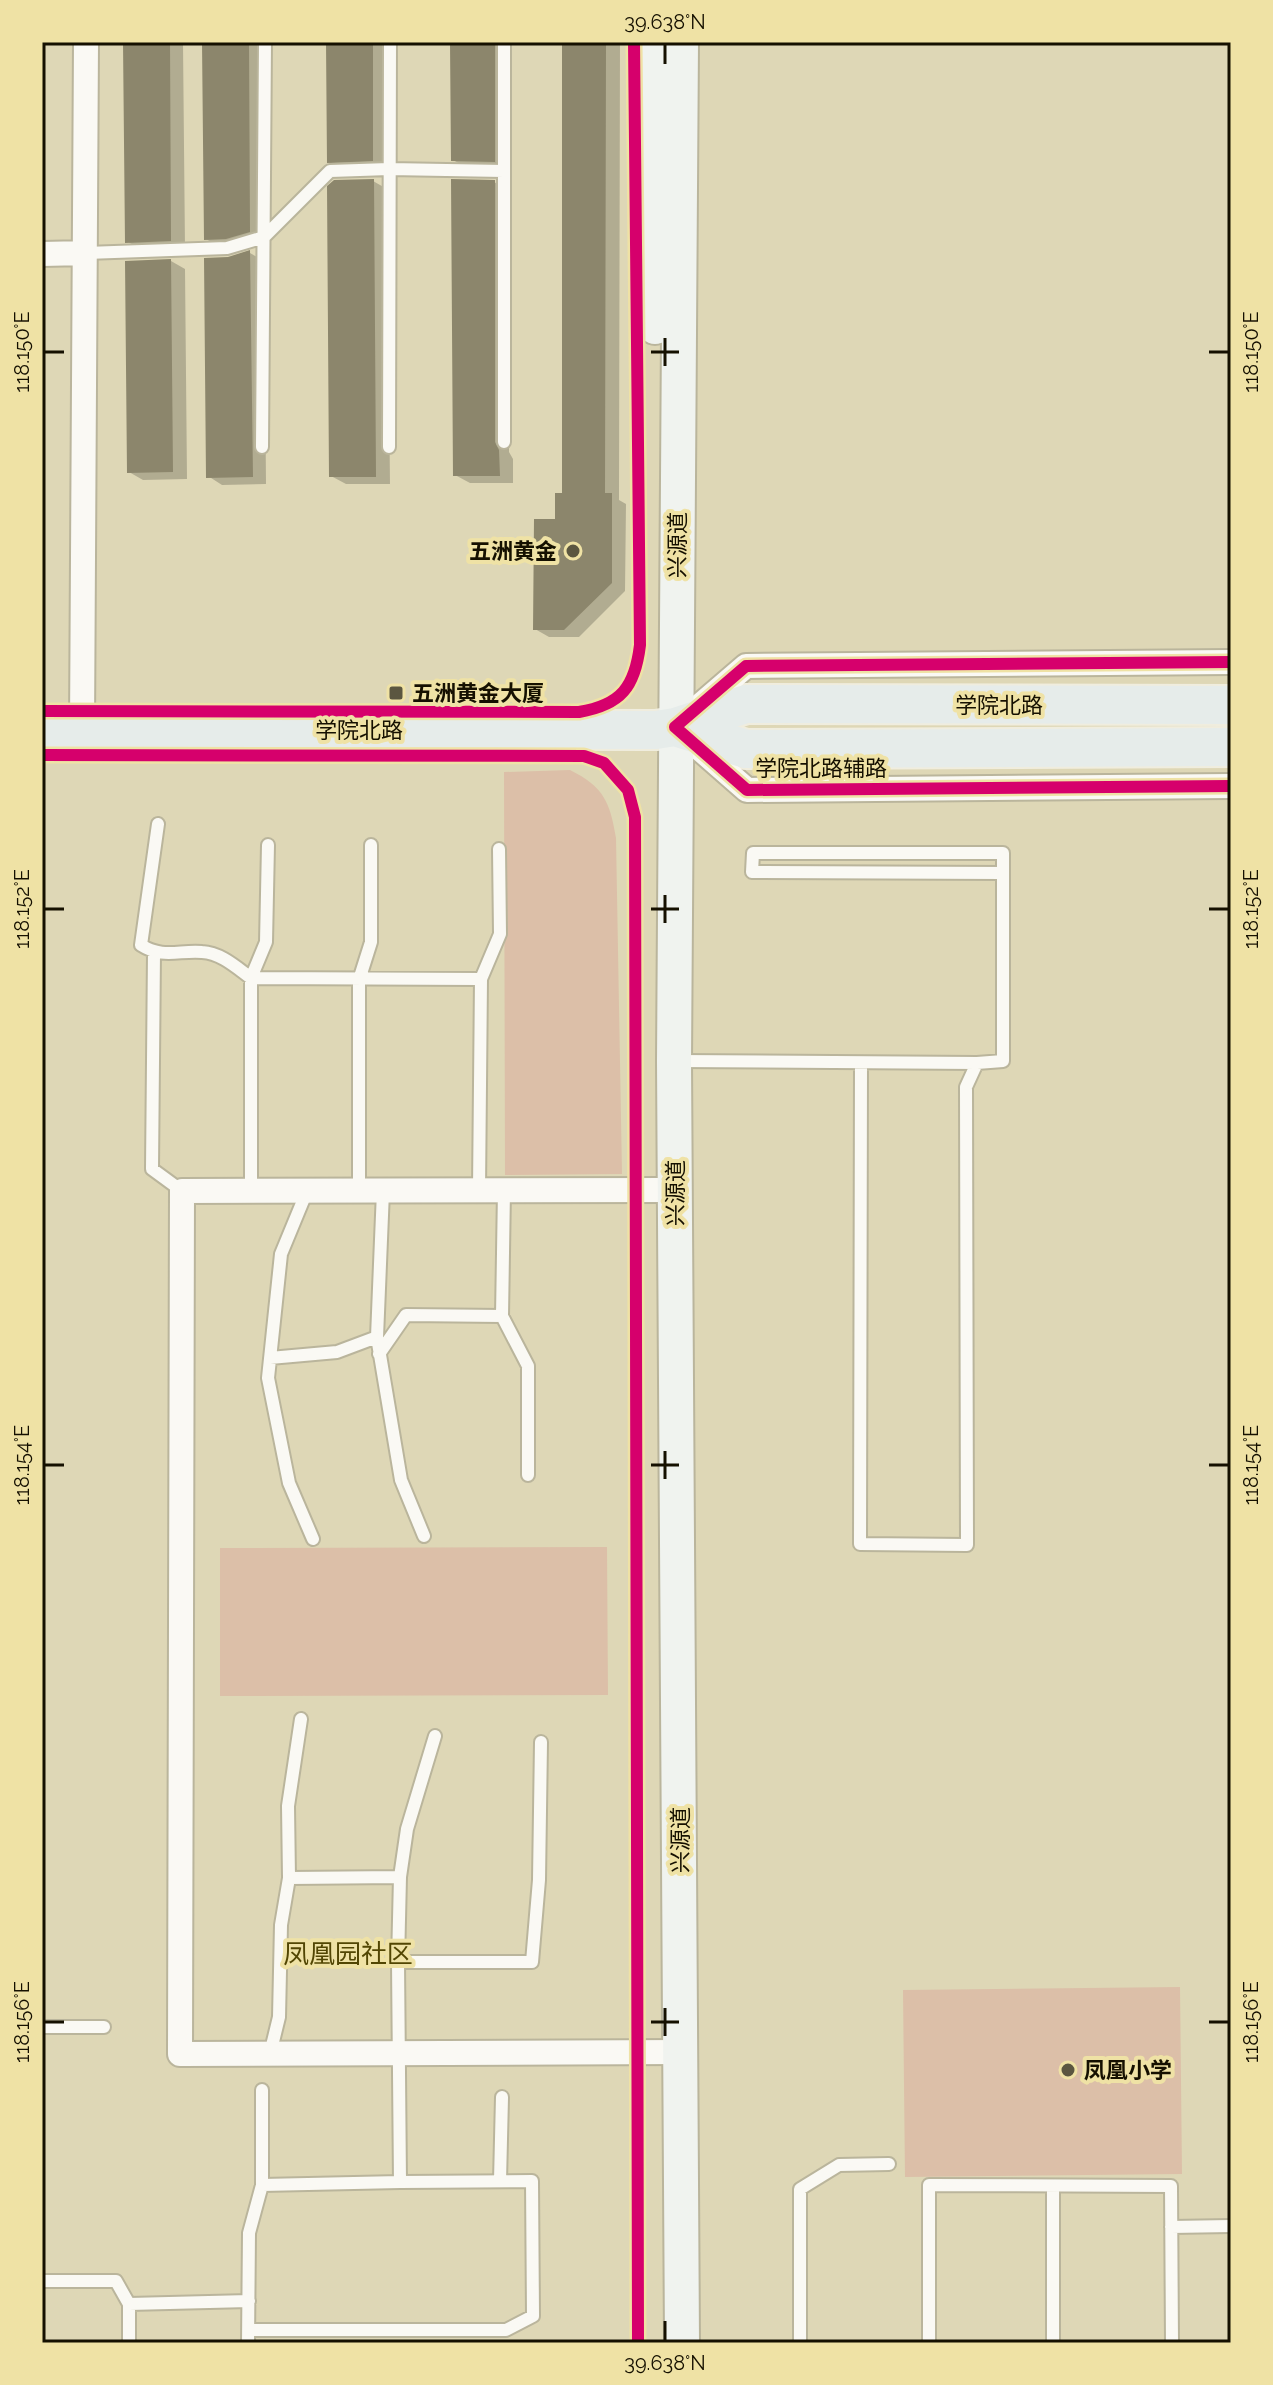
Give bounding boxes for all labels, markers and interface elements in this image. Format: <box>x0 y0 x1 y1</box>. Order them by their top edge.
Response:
text: 39.638°N <box>624 10 706 34</box>
text: 118.150°E <box>10 311 34 393</box>
text: 118.150°E <box>1239 311 1263 393</box>
street label: 兴源道 <box>664 512 690 578</box>
place label: 五洲黄金 <box>469 538 557 564</box>
marker: 五洲黄金 <box>564 542 582 560</box>
place label: 五洲黄金大厦 <box>412 680 544 706</box>
marker: 五洲黄金大厦 <box>387 684 405 702</box>
street label: 学院北路 <box>955 692 1043 718</box>
street label: 学院北路 <box>315 717 403 743</box>
street label: 学院北路辅路 <box>755 755 887 781</box>
text: 118.152°E <box>10 869 34 949</box>
text: 118.152°E <box>1239 869 1263 949</box>
street label: 兴源道 <box>662 1160 688 1226</box>
text: 118.154°E <box>10 1425 34 1505</box>
text: 118.154°E <box>1239 1425 1263 1505</box>
street label: 兴源道 <box>667 1807 693 1873</box>
district label: 凤凰园社区 <box>283 1939 413 1969</box>
text: 118.156°E <box>10 1981 34 2063</box>
text: 118.156°E <box>1239 1981 1263 2063</box>
place label: 凤凰小学 <box>1084 2057 1172 2083</box>
marker: 凤凰小学 <box>1059 2061 1077 2079</box>
text: 39.638°N <box>624 2351 706 2375</box>

